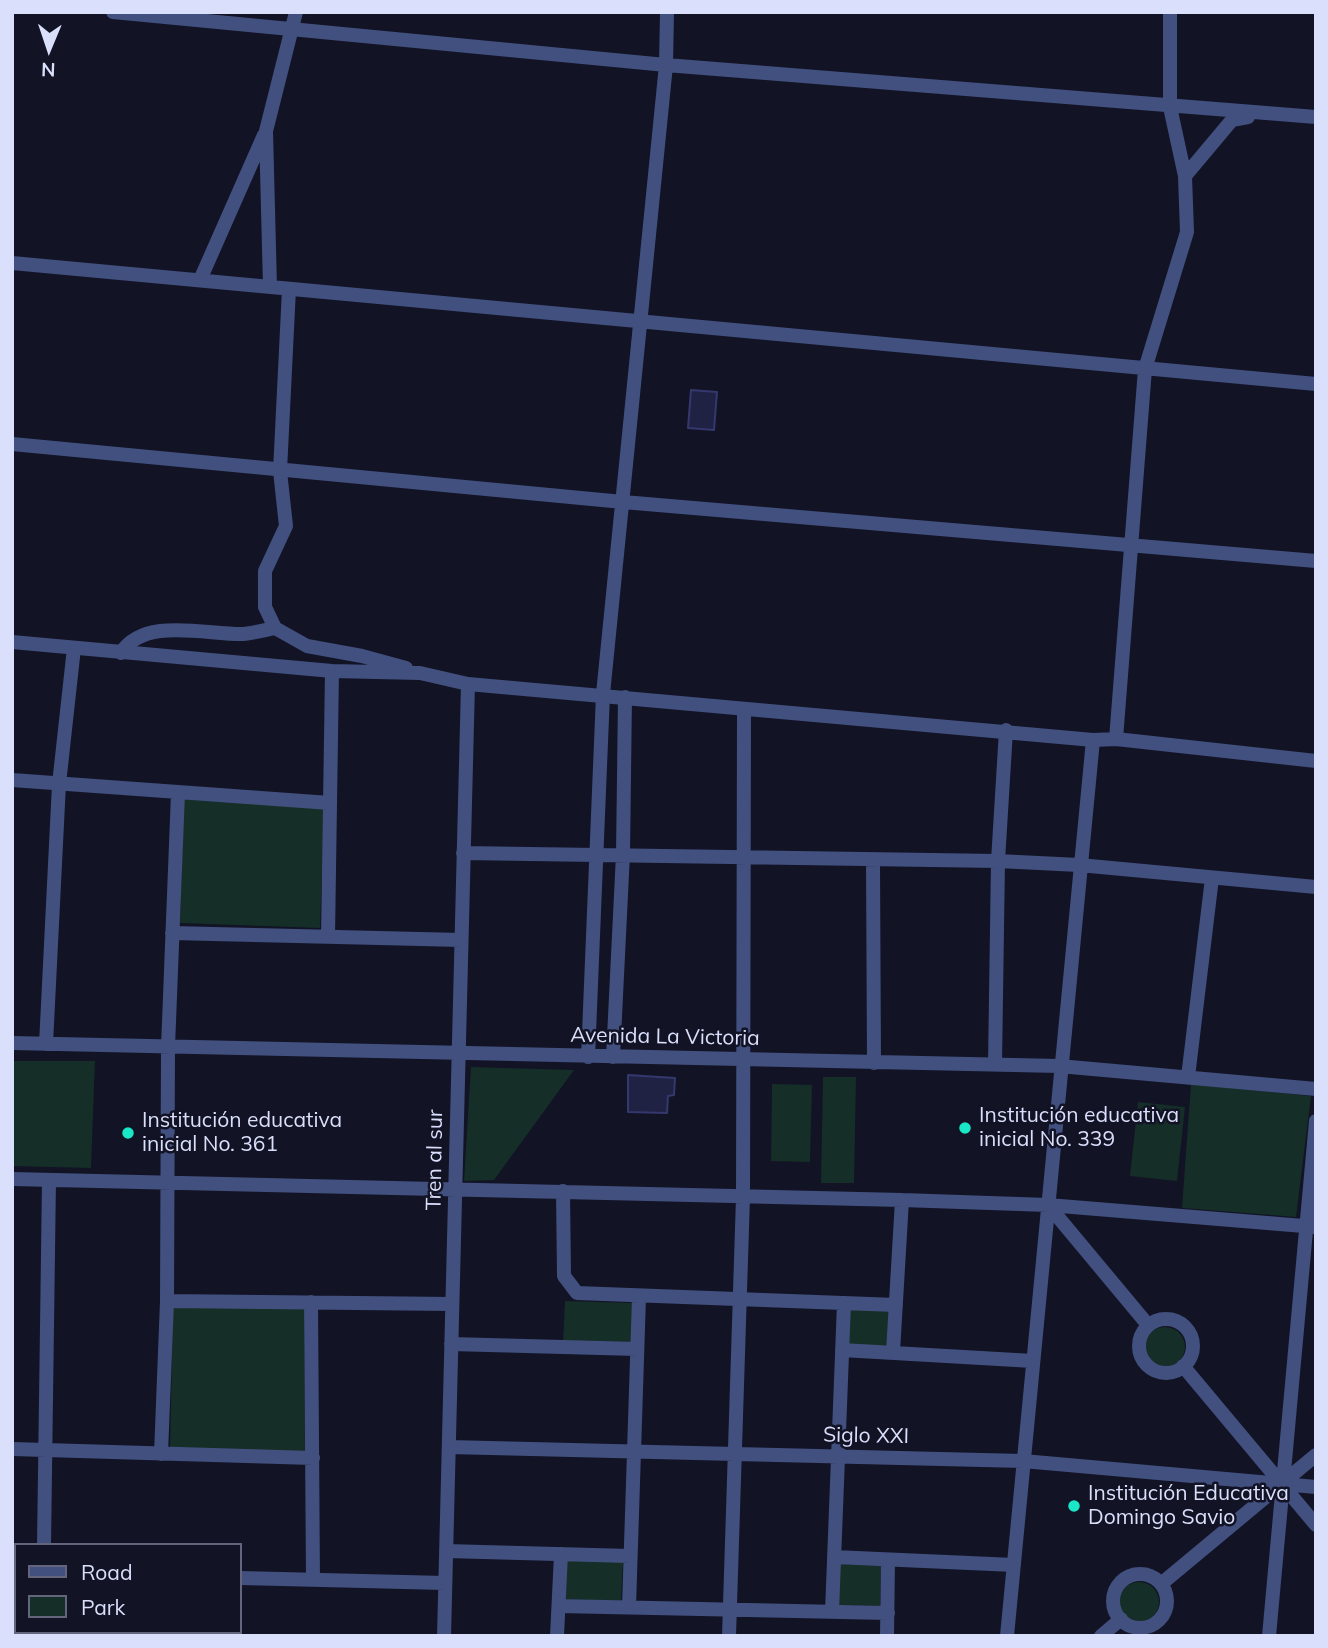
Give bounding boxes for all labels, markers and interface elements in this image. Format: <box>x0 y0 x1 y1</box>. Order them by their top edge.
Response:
north arrow <box>14 14 84 84</box>
text: N <box>41 58 56 82</box>
street label: Avenida La Victoria <box>570 1023 760 1051</box>
place label: Institución educativa inicial No. 339 <box>979 1103 1179 1153</box>
place label: Institución educativa inicial No. 361 <box>142 1108 342 1158</box>
street label: Tren al sur <box>422 1109 448 1211</box>
marker: Institución educativa inicial No. 339 <box>957 1120 973 1136</box>
marker: Institución educativa inicial No. 361 <box>120 1125 136 1141</box>
street label: Siglo XXI <box>823 1423 909 1449</box>
place label: Institución Educativa Domingo Savio <box>1088 1481 1289 1531</box>
marker: Institución Educativa Domingo Savio <box>1066 1498 1082 1514</box>
legend <box>14 1543 242 1634</box>
text: Road <box>81 1559 132 1585</box>
text: Park <box>81 1594 125 1620</box>

